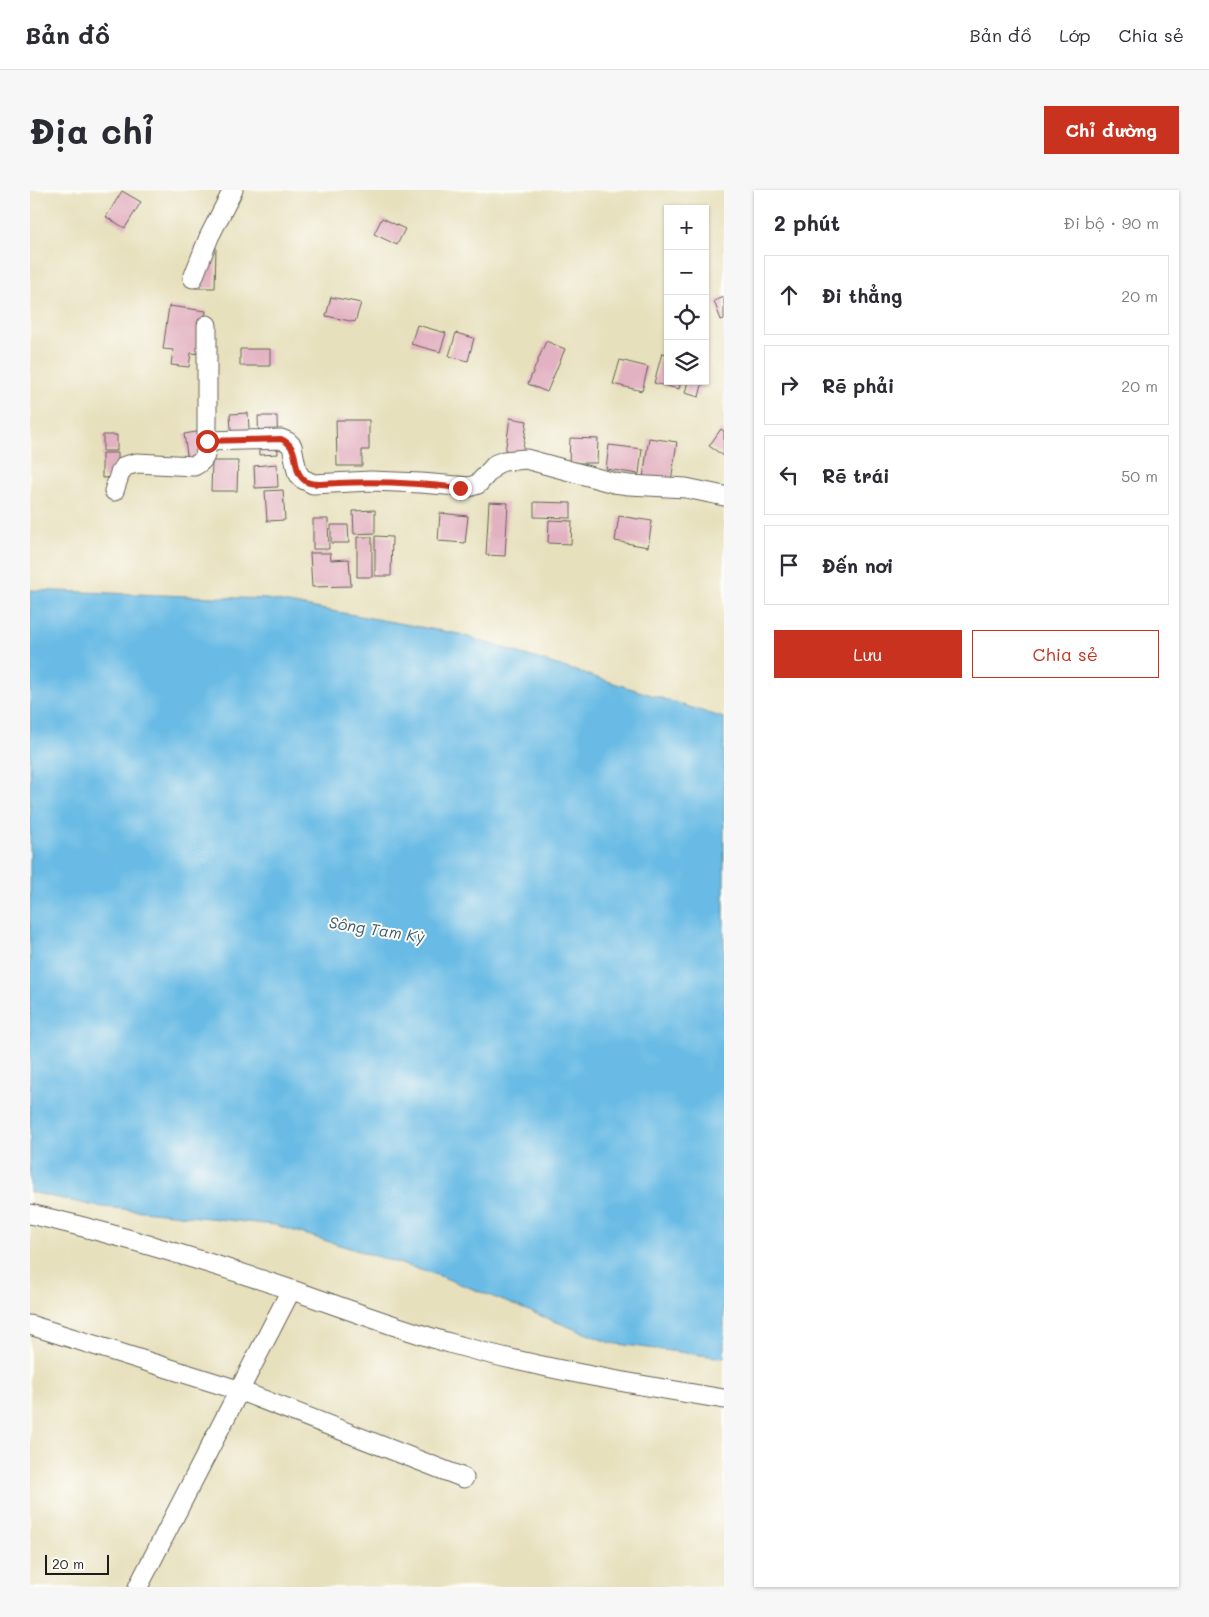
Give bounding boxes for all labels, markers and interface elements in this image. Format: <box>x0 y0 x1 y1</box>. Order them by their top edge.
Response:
text: Bản đồ <box>25 19 110 50</box>
text: Bản đồ <box>970 23 1031 47</box>
text: Lớp <box>1059 23 1091 47</box>
text: Chia sẻ <box>1119 23 1184 47</box>
button: Chỉ đường <box>1044 106 1179 154</box>
text: Địa chỉ <box>30 107 155 153</box>
map controls <box>664 205 709 385</box>
button: + <box>664 205 709 250</box>
text: 2 phút <box>774 209 840 236</box>
text: Đi bộ · 90 m <box>1063 212 1159 233</box>
button: − <box>664 250 709 295</box>
icon: ahead <box>775 281 803 309</box>
text: Đi thẳng <box>822 283 902 308</box>
text: 20 m <box>1121 285 1158 306</box>
button: locate <box>664 295 709 340</box>
button: layers <box>664 340 709 385</box>
icon: right <box>775 371 803 399</box>
text: Rẽ phải <box>822 373 894 398</box>
text: 20 m <box>1121 375 1158 396</box>
route start <box>196 430 219 453</box>
icon: left <box>775 461 803 489</box>
text: Rẽ trái <box>822 463 890 488</box>
text: 50 m <box>1121 465 1158 486</box>
route end <box>449 477 472 500</box>
icon: arrive <box>775 551 803 579</box>
text: Đến nơi <box>822 553 894 578</box>
button: Lưu <box>774 630 962 678</box>
button: Chia sẻ <box>972 630 1159 678</box>
water label: Sông Tam Kỳ <box>328 911 427 947</box>
scale bar <box>45 1552 109 1575</box>
text: 20 m <box>52 1554 84 1573</box>

